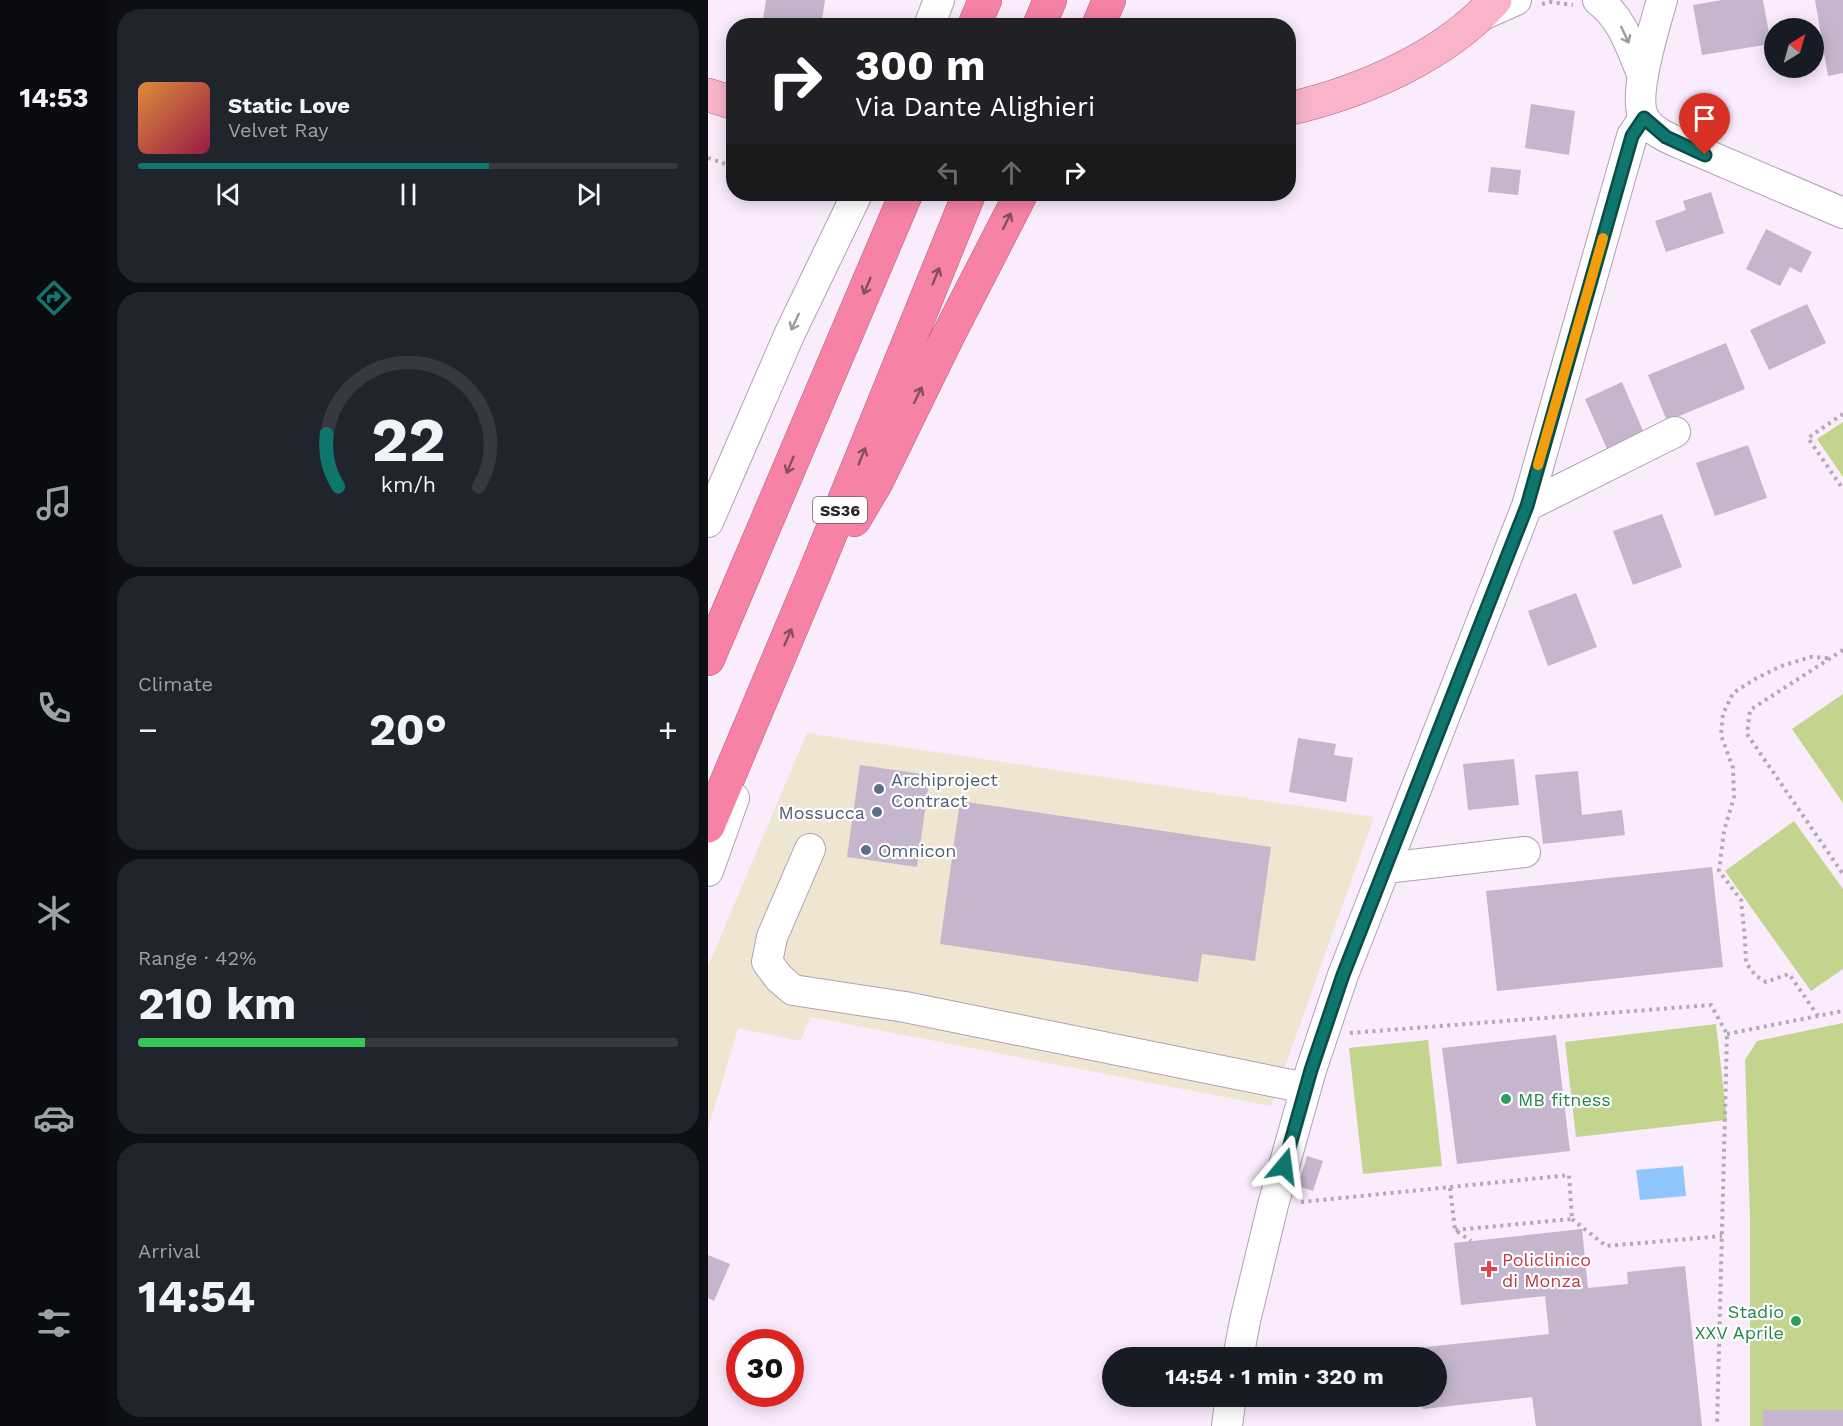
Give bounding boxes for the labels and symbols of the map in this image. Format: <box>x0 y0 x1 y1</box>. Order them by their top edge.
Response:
north arrow <box>1764 18 1824 78</box>
one-way arrow <box>1620 25 1632 43</box>
pin <box>1679 93 1730 155</box>
one-way arrow <box>1001 213 1013 231</box>
one-way arrow <box>931 267 942 285</box>
one-way arrow <box>861 276 872 295</box>
one-way arrow <box>789 313 801 331</box>
one-way arrow <box>913 387 925 405</box>
one-way arrow <box>857 448 868 466</box>
one-way arrow <box>784 456 795 474</box>
road number: SS36 <box>813 497 867 523</box>
one-way arrow <box>783 628 794 646</box>
place label: Archiproject Contract <box>891 769 998 811</box>
marker: Archiproject Contract <box>872 782 886 796</box>
place label: Mossucca <box>779 802 865 823</box>
marker: Mossucca <box>870 805 884 819</box>
place label: Omnicon <box>878 840 956 861</box>
marker: Omnicon <box>859 843 873 857</box>
place label: MB fitness <box>1518 1089 1611 1110</box>
marker: MB fitness <box>1499 1092 1513 1106</box>
position arrow <box>1252 1134 1316 1198</box>
place label: Policlinico di Monza <box>1502 1249 1591 1291</box>
marker: Policlinico di Monza <box>1480 1260 1498 1278</box>
place label: Stadio XXV Aprile <box>1695 1301 1784 1343</box>
marker: Stadio XXV Aprile <box>1789 1314 1803 1328</box>
speed limit sign: 30 <box>726 1329 804 1407</box>

